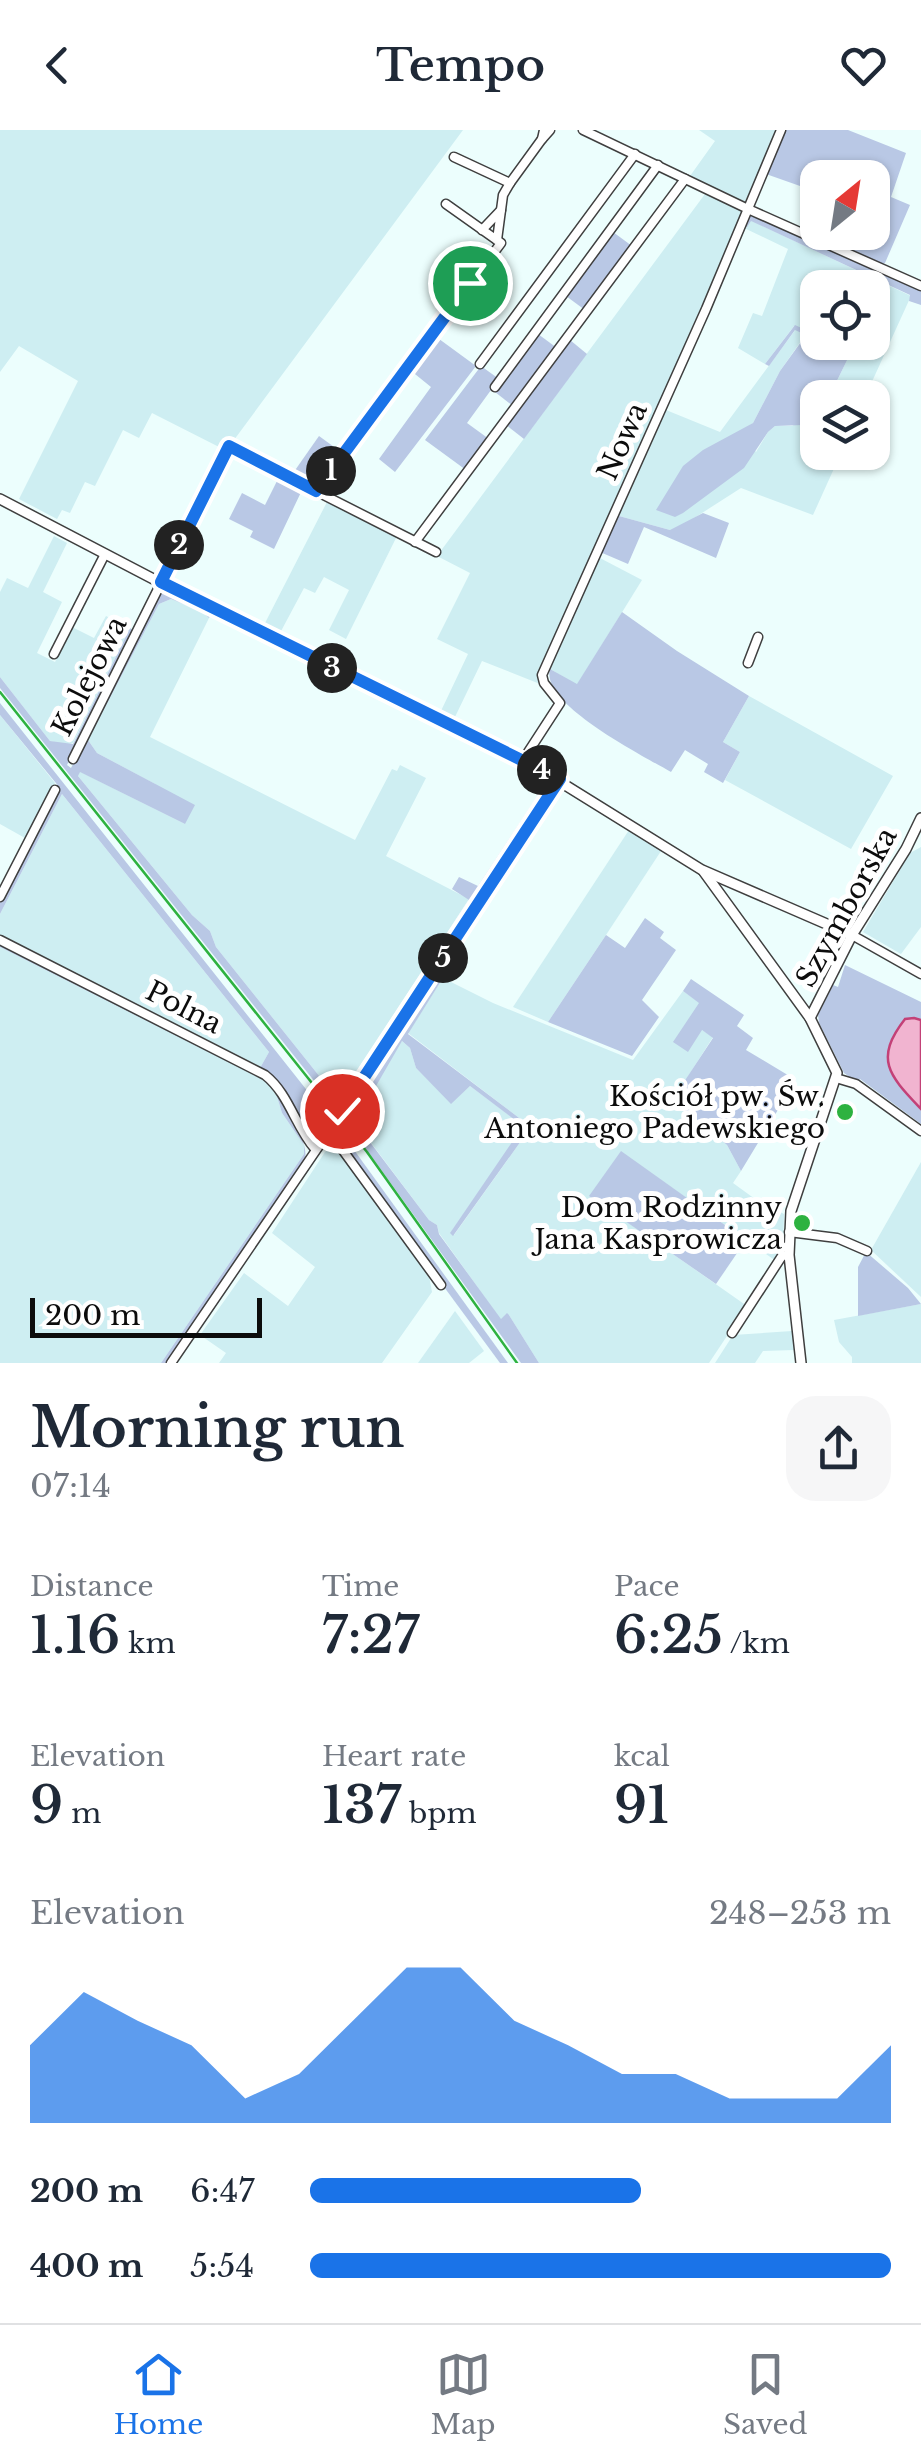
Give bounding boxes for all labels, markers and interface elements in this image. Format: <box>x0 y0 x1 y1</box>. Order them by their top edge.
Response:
text: Tempo <box>376 37 545 93</box>
icon: back <box>30 38 85 93</box>
icon: heart <box>836 38 891 93</box>
north arrow <box>800 160 890 250</box>
map controls <box>800 160 890 470</box>
pin <box>428 241 513 326</box>
icon: arrive <box>443 256 498 311</box>
button: locate <box>800 270 890 360</box>
button: layers <box>800 380 890 470</box>
street label: Nowa <box>590 397 655 485</box>
pin: 1 <box>306 446 356 496</box>
text: 1 <box>325 453 337 488</box>
pin: 2 <box>154 520 204 570</box>
text: 2 <box>170 527 188 562</box>
street label: Kolejowa <box>44 610 135 742</box>
pin: 3 <box>307 643 357 693</box>
text: 3 <box>323 650 341 685</box>
pin: 4 <box>517 745 567 795</box>
text: 4 <box>533 752 551 787</box>
street label: Szymborska <box>788 821 905 993</box>
pin: 5 <box>418 933 468 983</box>
text: 5 <box>435 940 451 975</box>
street label: Polna <box>140 974 228 1042</box>
pin <box>300 1069 385 1154</box>
place label: Kościół pw. Św. Antoniego Padewskiego <box>483 1079 825 1146</box>
icon: check <box>315 1084 370 1139</box>
marker: Kościół pw. Św. Antoniego Padewskiego <box>834 1101 856 1123</box>
place label: Dom Rodzinny Jana Kasprowicza <box>530 1190 782 1257</box>
marker: Dom Rodzinny Jana Kasprowicza <box>791 1212 813 1234</box>
scale bar <box>30 1293 262 1338</box>
text: 200 m <box>45 1298 140 1333</box>
text: Morning run <box>30 1394 405 1462</box>
button: share <box>786 1396 891 1501</box>
text: 07:14 <box>30 1466 111 1506</box>
text: Distance <box>30 1569 153 1604</box>
text: Time <box>322 1569 399 1604</box>
text: Pace <box>614 1569 679 1604</box>
text: 1.16 <box>30 1604 120 1667</box>
text: 7:27 <box>322 1604 419 1667</box>
text: 6:25 <box>614 1604 723 1667</box>
text: km <box>120 1626 176 1661</box>
text: /km <box>723 1626 790 1661</box>
text: Elevation <box>30 1739 165 1774</box>
text: Heart rate <box>322 1739 466 1774</box>
text: kcal <box>614 1739 670 1774</box>
text: 9 <box>30 1774 63 1837</box>
text: 137 <box>322 1774 401 1837</box>
text: 91 <box>614 1774 669 1837</box>
text: m <box>63 1796 101 1831</box>
text: bpm <box>401 1796 476 1831</box>
text: Elevation <box>30 1893 184 1933</box>
text: 248–253 m <box>709 1893 891 1933</box>
text: 200 m <box>30 2171 143 2211</box>
text: 6:47 <box>190 2171 254 2211</box>
text: 400 m <box>30 2246 143 2286</box>
text: 5:54 <box>190 2246 254 2286</box>
tab: Home <box>114 2347 203 2442</box>
tab: Map <box>431 2347 496 2442</box>
tab: Saved <box>723 2347 807 2442</box>

